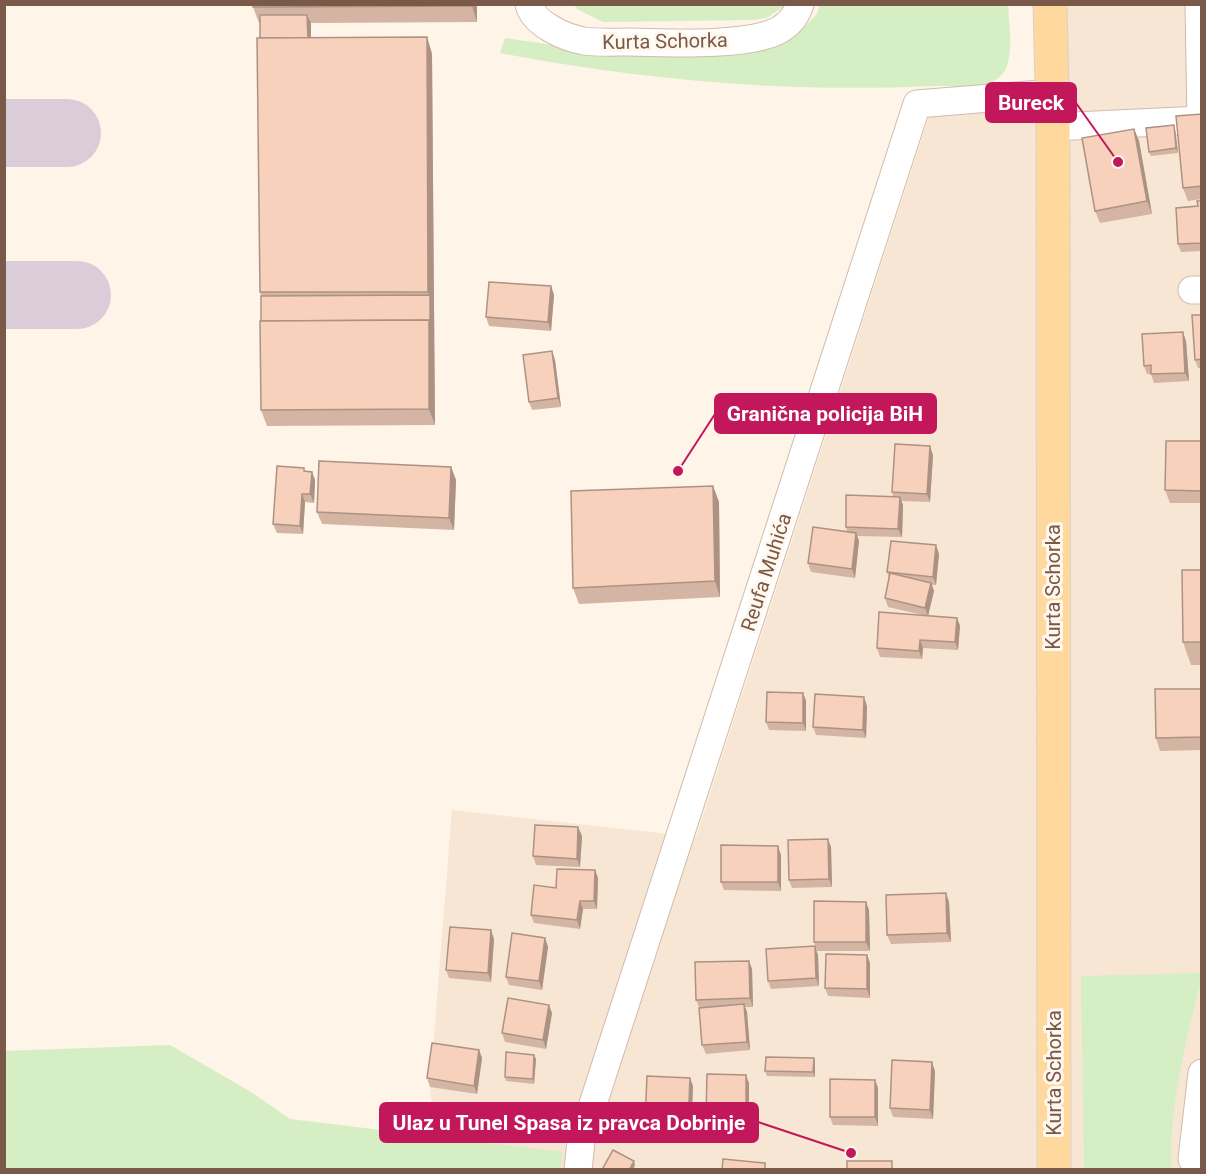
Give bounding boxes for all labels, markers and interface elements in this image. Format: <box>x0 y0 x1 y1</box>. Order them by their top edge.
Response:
street label: Kurta Schorka <box>602 28 728 54</box>
callout: Bureck <box>986 83 1076 122</box>
text: Bureck <box>998 91 1065 115</box>
callout: Granična policija BiH <box>715 394 936 433</box>
text: Granična policija BiH <box>727 402 923 426</box>
street label: Reufa Muhića <box>736 510 796 634</box>
street label: Kurta Schorka <box>1041 524 1065 650</box>
street label: Kurta Schorka <box>1042 1010 1066 1136</box>
callout: Ulaz u Tunel Spasa iz pravca Dobrinje <box>380 1103 758 1142</box>
text: Ulaz u Tunel Spasa iz pravca Dobrinje <box>393 1111 745 1135</box>

